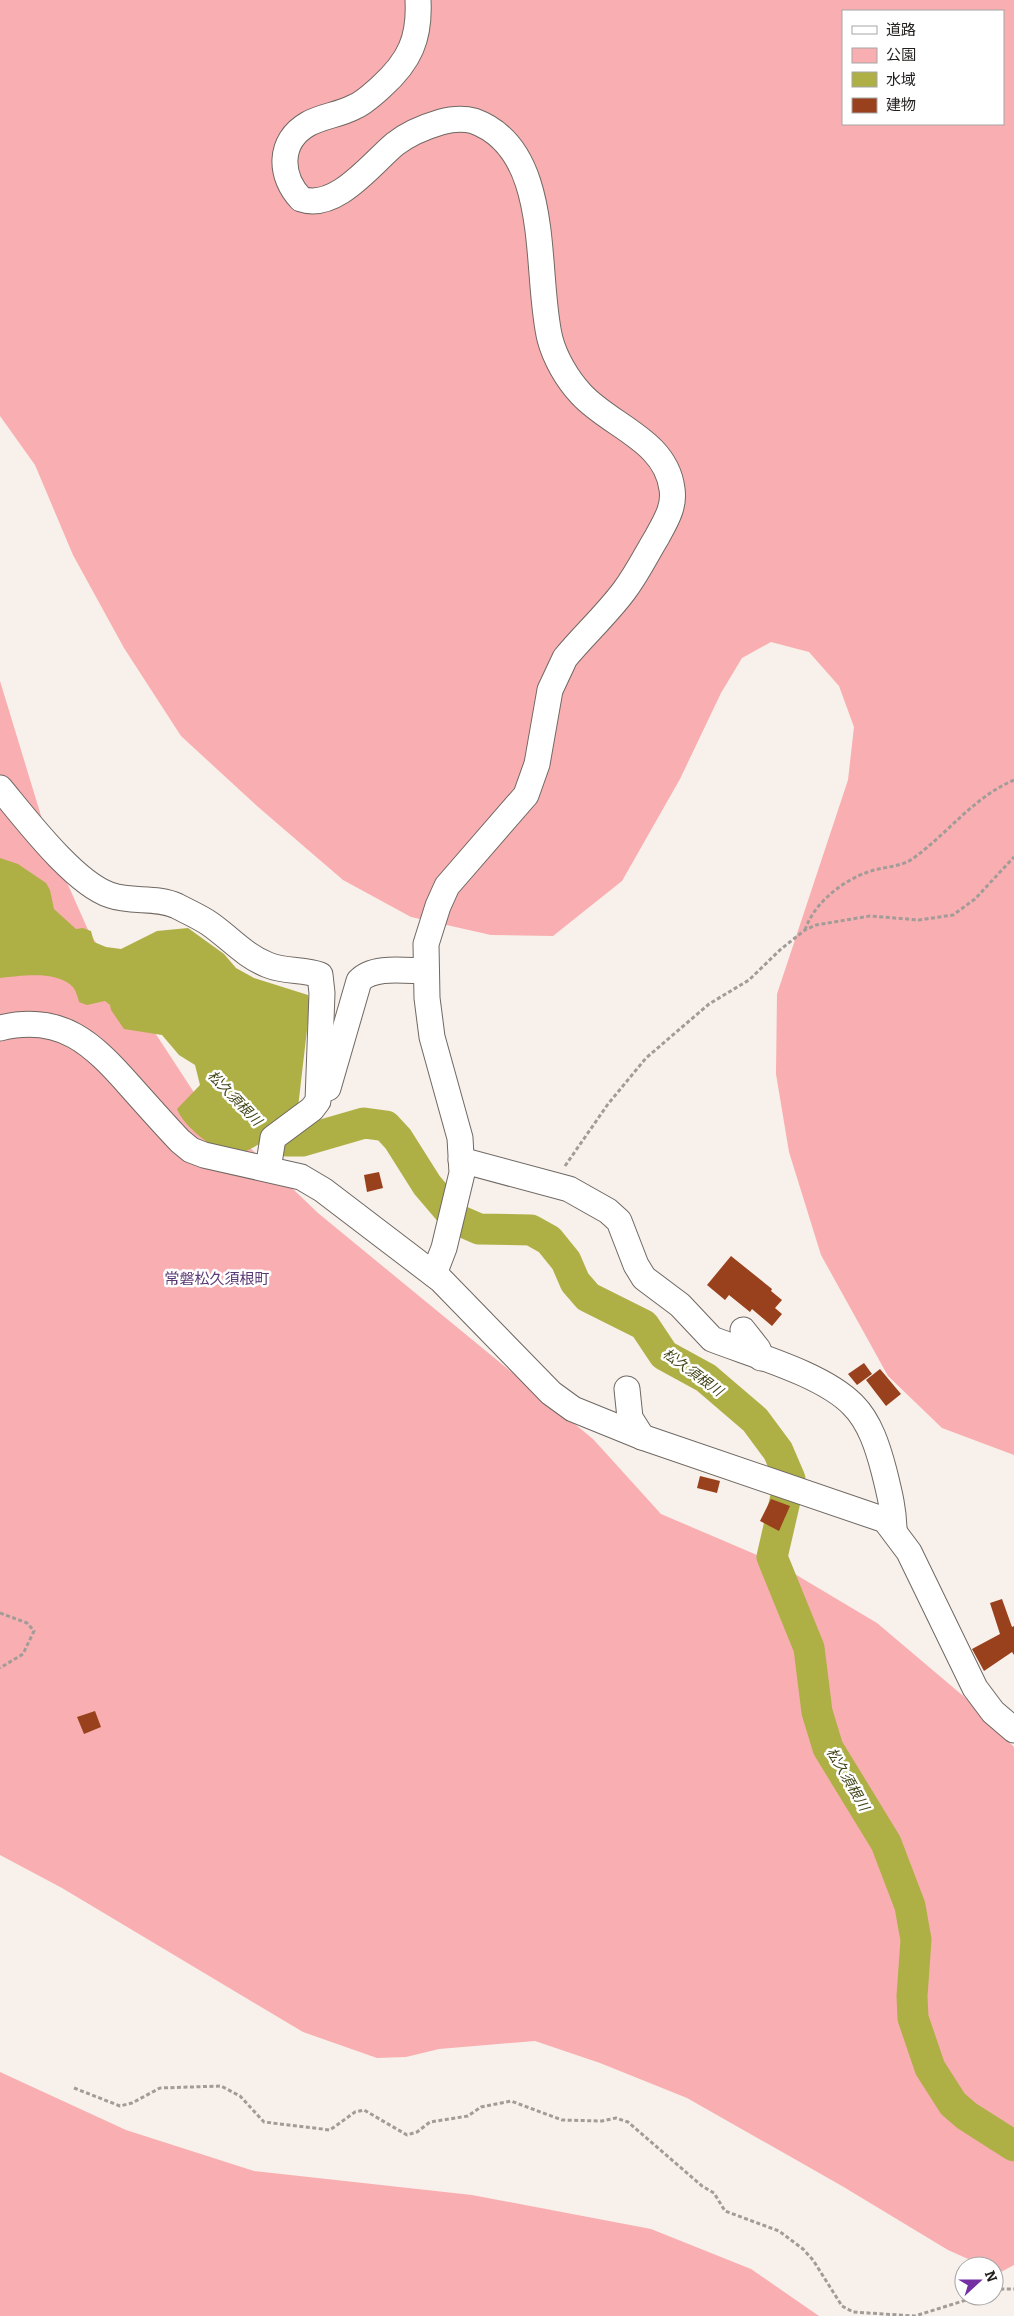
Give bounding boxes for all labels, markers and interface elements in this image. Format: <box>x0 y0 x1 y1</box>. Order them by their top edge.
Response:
legend <box>842 10 1004 125</box>
text: 道路 <box>886 21 916 39</box>
text: 公園 <box>886 46 916 64</box>
text: 水域 <box>886 71 916 89</box>
text: 建物 <box>886 96 916 114</box>
water label: 松久須根川 <box>204 1067 266 1131</box>
district label: 常磐松久須根町 <box>164 1270 270 1288</box>
water label: 松久須根川 <box>659 1345 728 1401</box>
water label: 松久須根川 <box>823 1745 873 1816</box>
north arrow <box>954 2256 1004 2306</box>
text: N <box>981 2268 1001 2285</box>

